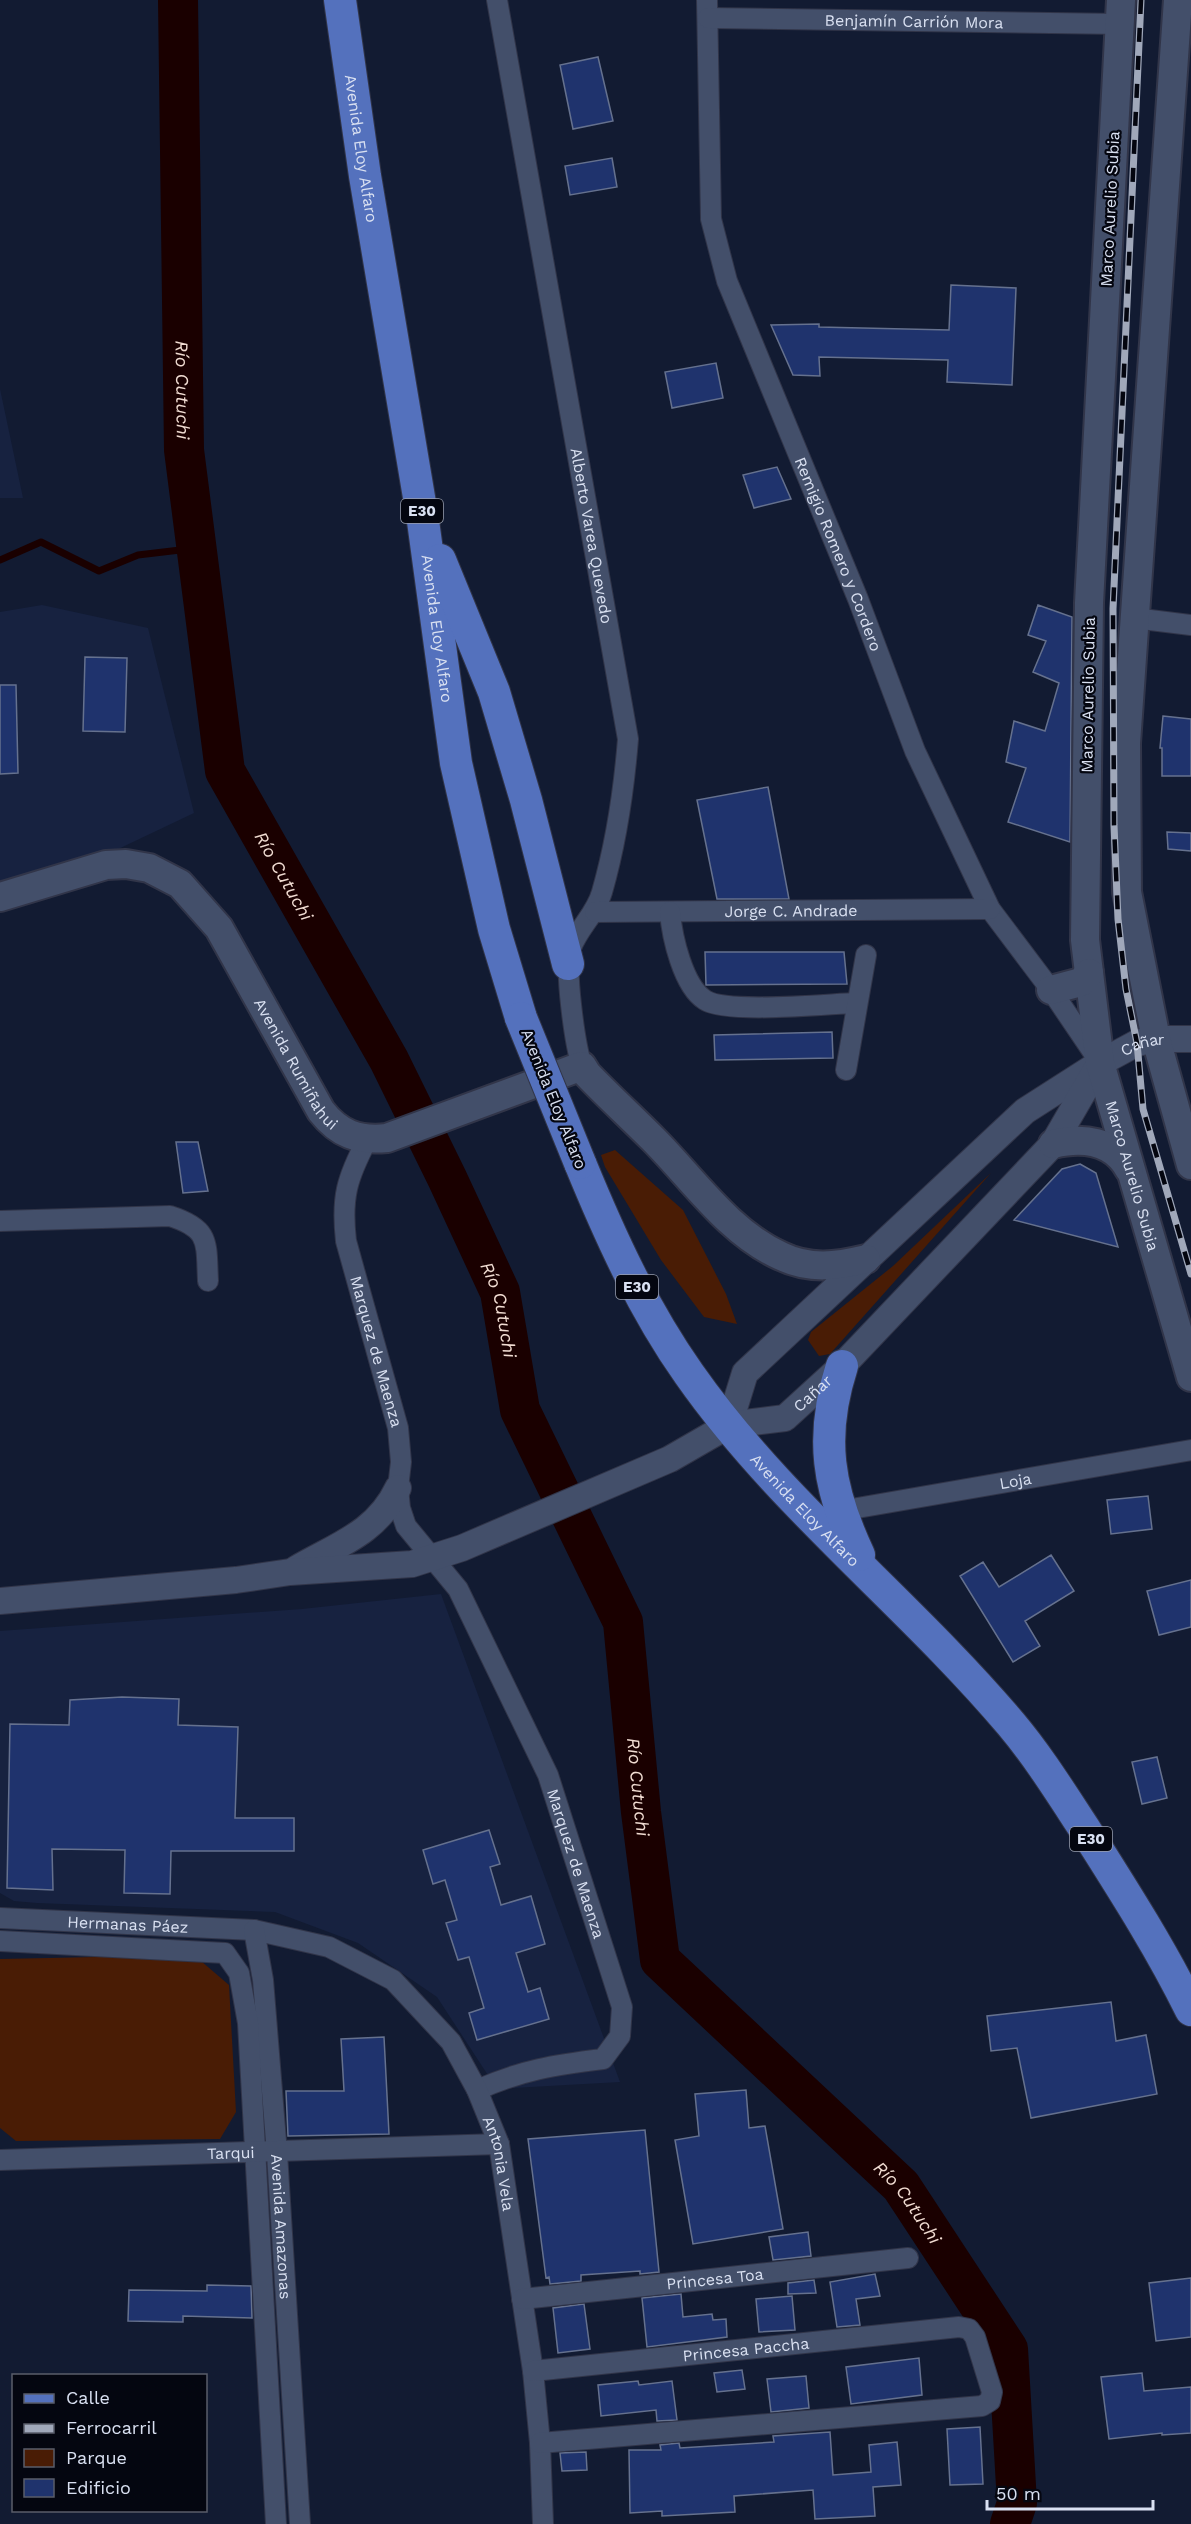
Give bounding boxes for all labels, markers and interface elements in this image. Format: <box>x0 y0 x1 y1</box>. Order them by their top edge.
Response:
street label: Benjamín Carrión Mora <box>824 10 1003 32</box>
street label: Avenida Eloy Alfaro <box>341 73 382 224</box>
street label: Marco Aurelio Subia <box>1096 131 1124 287</box>
water label: Río Cutuchi <box>172 340 194 441</box>
street label: Alberto Varea Quevedo <box>567 446 617 625</box>
street label: Remigio Romero y Cordero <box>791 454 886 654</box>
road number: E30 <box>401 499 443 523</box>
street label: Avenida Eloy Alfaro <box>418 553 457 704</box>
street label: Marco Aurelio Subia <box>1077 617 1099 773</box>
water label: Río Cutuchi <box>251 827 319 925</box>
street label: Jorge C. Andrade <box>724 901 858 921</box>
street label: Avenida Rumiñahui <box>251 995 342 1133</box>
street label: Avenida Eloy Alfaro <box>517 1026 591 1172</box>
street label: Cañar <box>1117 1029 1165 1060</box>
street label: Marco Aurelio Subia <box>1102 1098 1163 1253</box>
water label: Río Cutuchi <box>477 1258 522 1360</box>
street label: Marquez de Maenza <box>347 1274 407 1429</box>
road number: E30 <box>616 1275 658 1299</box>
street label: Cañar <box>789 1370 836 1415</box>
street label: Avenida Eloy Alfaro <box>747 1449 864 1570</box>
street label: Loja <box>998 1468 1033 1493</box>
water label: Río Cutuchi <box>623 1737 655 1839</box>
street label: Marquez de Maenza <box>543 1786 609 1941</box>
road number: E30 <box>1070 1827 1112 1851</box>
street label: Hermanas Páez <box>67 1912 189 1936</box>
street label: Antonia Vela <box>479 2113 518 2212</box>
street label: Tarqui <box>207 2142 255 2163</box>
street label: Avenida Amazonas <box>268 2153 296 2300</box>
water label: Río Cutuchi <box>870 2156 947 2248</box>
street label: Princesa Toa <box>665 2264 764 2293</box>
street label: Princesa Paccha <box>682 2333 810 2365</box>
legend <box>12 2374 207 2512</box>
text: Calle <box>66 2387 110 2408</box>
text: Ferrocarril <box>66 2417 157 2438</box>
text: Parque <box>66 2447 127 2468</box>
scale bar <box>987 2473 1154 2511</box>
text: Edificio <box>66 2477 131 2498</box>
text: 50 m <box>996 2483 1041 2504</box>

